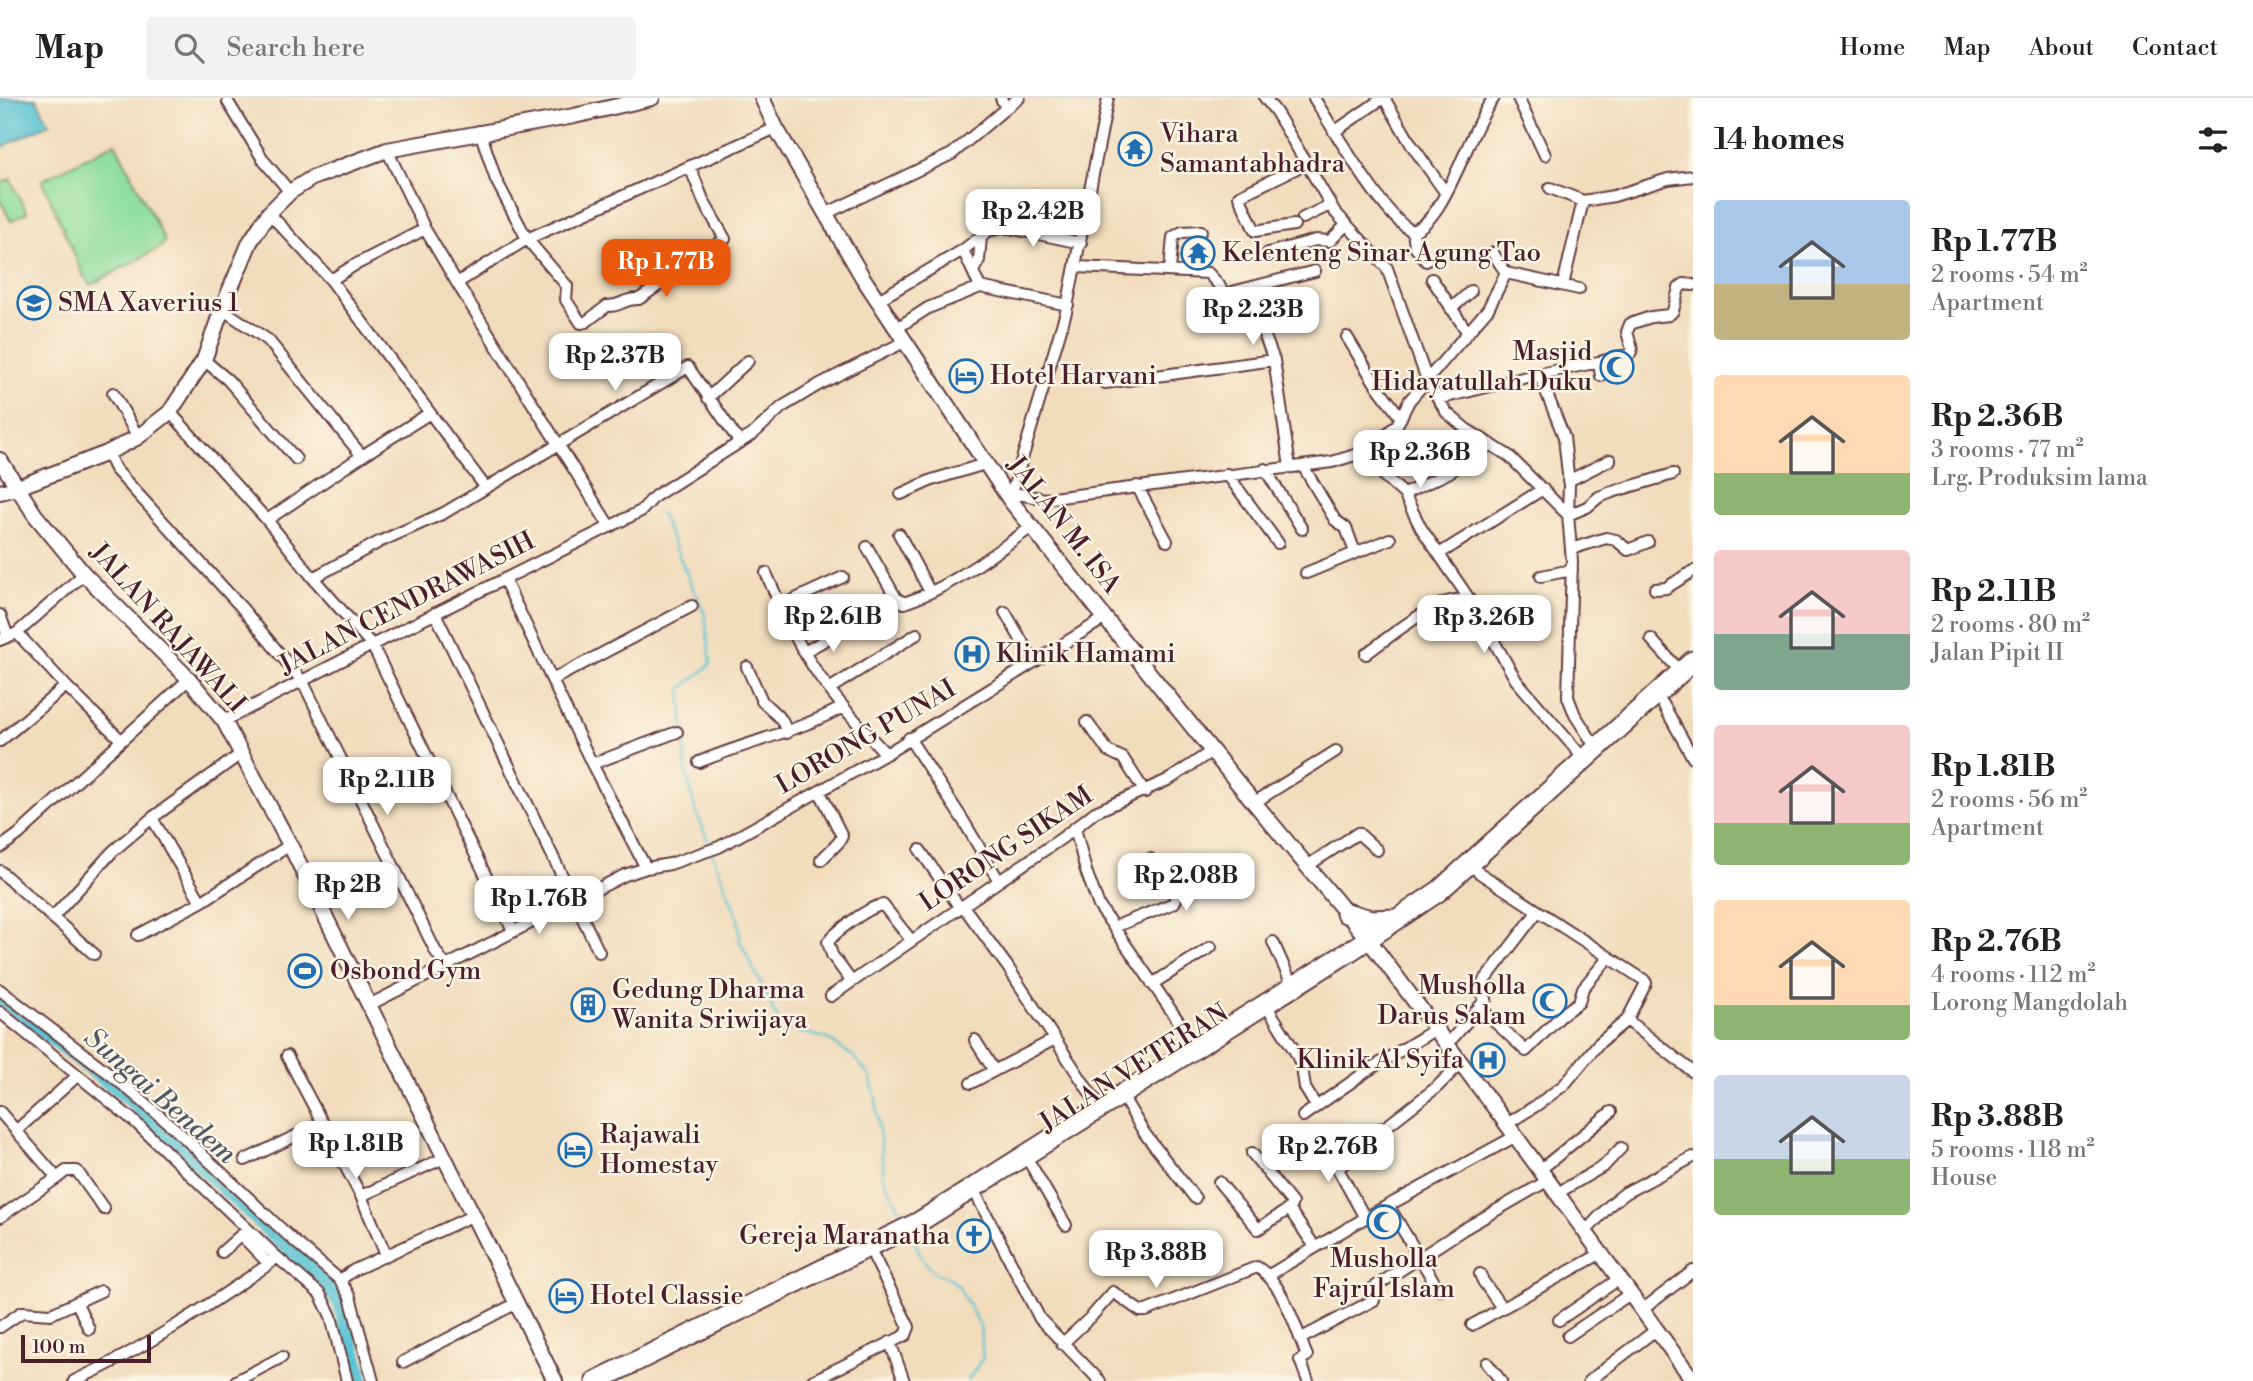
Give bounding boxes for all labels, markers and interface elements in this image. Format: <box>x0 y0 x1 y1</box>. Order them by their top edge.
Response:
search box <box>146 17 636 80</box>
text: Map <box>35 28 104 69</box>
icon: search <box>170 29 208 67</box>
text: Search here <box>226 32 365 64</box>
text: Home <box>1840 33 1905 63</box>
text: Map <box>1943 33 1991 63</box>
text: About <box>2029 33 2094 63</box>
text: Contact <box>2132 33 2218 63</box>
place label: Vihara Samantabhadra <box>1159 118 1346 180</box>
text: 14 homes <box>1714 121 1845 159</box>
icon: filters <box>2194 121 2232 159</box>
temple icon: Vihara Samantabhadra <box>1116 130 1154 168</box>
pin: Rp 2.42B <box>961 190 1105 249</box>
text: Rp 2.42B <box>981 198 1085 226</box>
text: Rp 1.77B <box>1931 223 2057 261</box>
icon: home <box>1770 228 1854 312</box>
temple icon: Kelenteng Sinar Agung Tao <box>1179 234 1217 272</box>
place label: Kelenteng Sinar Agung Tao <box>1222 237 1541 269</box>
pin: Rp 1.77B <box>594 240 738 299</box>
text: Rp 1.77B <box>618 248 714 276</box>
text: 2 rooms · 54 m² <box>1931 261 2088 289</box>
school or university icon: SMA Xaverius 1 <box>15 284 53 322</box>
place label: SMA Xaverius 1 <box>58 287 239 319</box>
pin: Rp 2.23B <box>1181 288 1325 347</box>
text: Apartment <box>1931 289 2044 317</box>
text: Rp 2.23B <box>1202 296 1304 324</box>
pin: Rp 2.37B <box>543 334 687 393</box>
place label: Masjid Hidayatullah Duku <box>1372 336 1592 398</box>
text: Rp 2.37B <box>565 342 665 370</box>
mosque icon: Masjid Hidayatullah Duku <box>1598 348 1636 386</box>
hotel icon: Hotel Harvani <box>947 357 985 395</box>
place label: Hotel Harvani <box>990 360 1157 392</box>
text: Rp 2.36B <box>1931 398 2064 436</box>
icon: home <box>1770 403 1854 487</box>
pin: Rp 2.36B <box>1348 430 1492 490</box>
text: 3 rooms · 77 m² <box>1931 436 2084 464</box>
text: Rp 2.36B <box>1369 439 1471 467</box>
street label: JALAN M. ISA <box>1000 449 1128 601</box>
text: Lrg. Produksim lama <box>1931 464 2148 492</box>
street label: JALAN CENDRAWASIH <box>273 525 540 682</box>
street label: JALAN RAJAWALI <box>83 536 253 720</box>
text: Rp 2.11B <box>1931 573 2057 611</box>
icon: home <box>1770 578 1854 662</box>
pin: Rp 2.61B <box>761 594 905 654</box>
pin: Rp 3.26B <box>1412 596 1556 655</box>
text: Rp 2.61B <box>784 603 882 631</box>
text: Rp 3.26B <box>1433 604 1535 632</box>
text: 2 rooms · 80 m² <box>1931 611 2090 639</box>
hospital icon: Klinik Hamami <box>953 635 991 673</box>
place label: Klinik Hamami <box>996 638 1176 670</box>
text: Jalan Pipit II <box>1931 639 2064 667</box>
street label: LORONG PUNAI <box>770 672 962 801</box>
text: Rp 1.81B <box>1931 748 2055 786</box>
icon: home <box>1770 753 1854 837</box>
pin: Rp 2.11B <box>315 758 459 817</box>
text: Rp 2.11B <box>339 766 435 794</box>
street label: LORONG SIKAM <box>913 779 1099 919</box>
text: 2 rooms · 56 m² <box>1931 786 2087 814</box>
text: Apartment <box>1931 814 2044 842</box>
pin: Rp 2.08B <box>1114 854 1258 913</box>
pin: Rp 2B <box>299 862 397 922</box>
text: Rp 2.08B <box>1134 862 1238 890</box>
text: Rp 2B <box>315 871 381 899</box>
pin: Rp 1.76B <box>467 876 611 936</box>
text: Rp 1.76B <box>490 885 588 913</box>
text: Rp 2.76B <box>1931 923 2062 961</box>
icon: home <box>1770 928 1854 1012</box>
sports icon: Osbond Gym <box>286 952 324 990</box>
place label: Osbond Gym <box>330 955 482 987</box>
text: 4 rooms · 112 m² <box>1931 961 2096 989</box>
place label: Musholla Darus Salam <box>1377 970 1527 1032</box>
place label: Gedung Dharma Wanita Sriwijaya <box>611 974 808 1036</box>
mosque icon: Musholla Darus Salam <box>1531 982 1569 1020</box>
building icon: Gedung Dharma Wanita Sriwijaya <box>569 986 607 1024</box>
text: Lorong Mangdolah <box>1931 989 2128 1017</box>
street label: JALAN VETERAN <box>1033 997 1235 1140</box>
water label: Sungai Bendem <box>77 1020 244 1172</box>
hospital icon: Klinik Al Syifa <box>1469 1041 1507 1079</box>
place label: Klinik Al Syifa <box>1297 1044 1465 1076</box>
text: Rp 3.88B <box>1931 1098 2064 1136</box>
icon: home <box>1770 1103 1854 1187</box>
place label: Rajawali Homestay <box>600 1119 719 1181</box>
pin: Rp 1.81B <box>284 1122 428 1181</box>
pin: Rp 2.76B <box>1256 1124 1400 1184</box>
text: Rp 1.81B <box>308 1130 404 1158</box>
hotel icon: Rajawali Homestay <box>556 1131 594 1169</box>
text: Rp 2.76B <box>1278 1133 1378 1161</box>
text: 5 rooms · 118 m² <box>1931 1136 2095 1164</box>
text: House <box>1931 1164 1997 1192</box>
mosque icon: Musholla Fajrul Islam <box>1365 1203 1403 1241</box>
church icon: Gereja Maranatha <box>955 1217 993 1255</box>
place label: Gereja Maranatha <box>739 1220 951 1252</box>
pin: Rp 3.88B <box>1084 1230 1228 1290</box>
text: Rp 3.88B <box>1105 1239 1207 1267</box>
place label: Musholla Fajrul Islam <box>1313 1243 1455 1305</box>
hotel icon: Hotel Classie <box>547 1277 585 1315</box>
place label: Hotel Classie <box>590 1280 744 1312</box>
scale bar <box>21 1332 150 1364</box>
text: 100 m <box>32 1335 85 1359</box>

